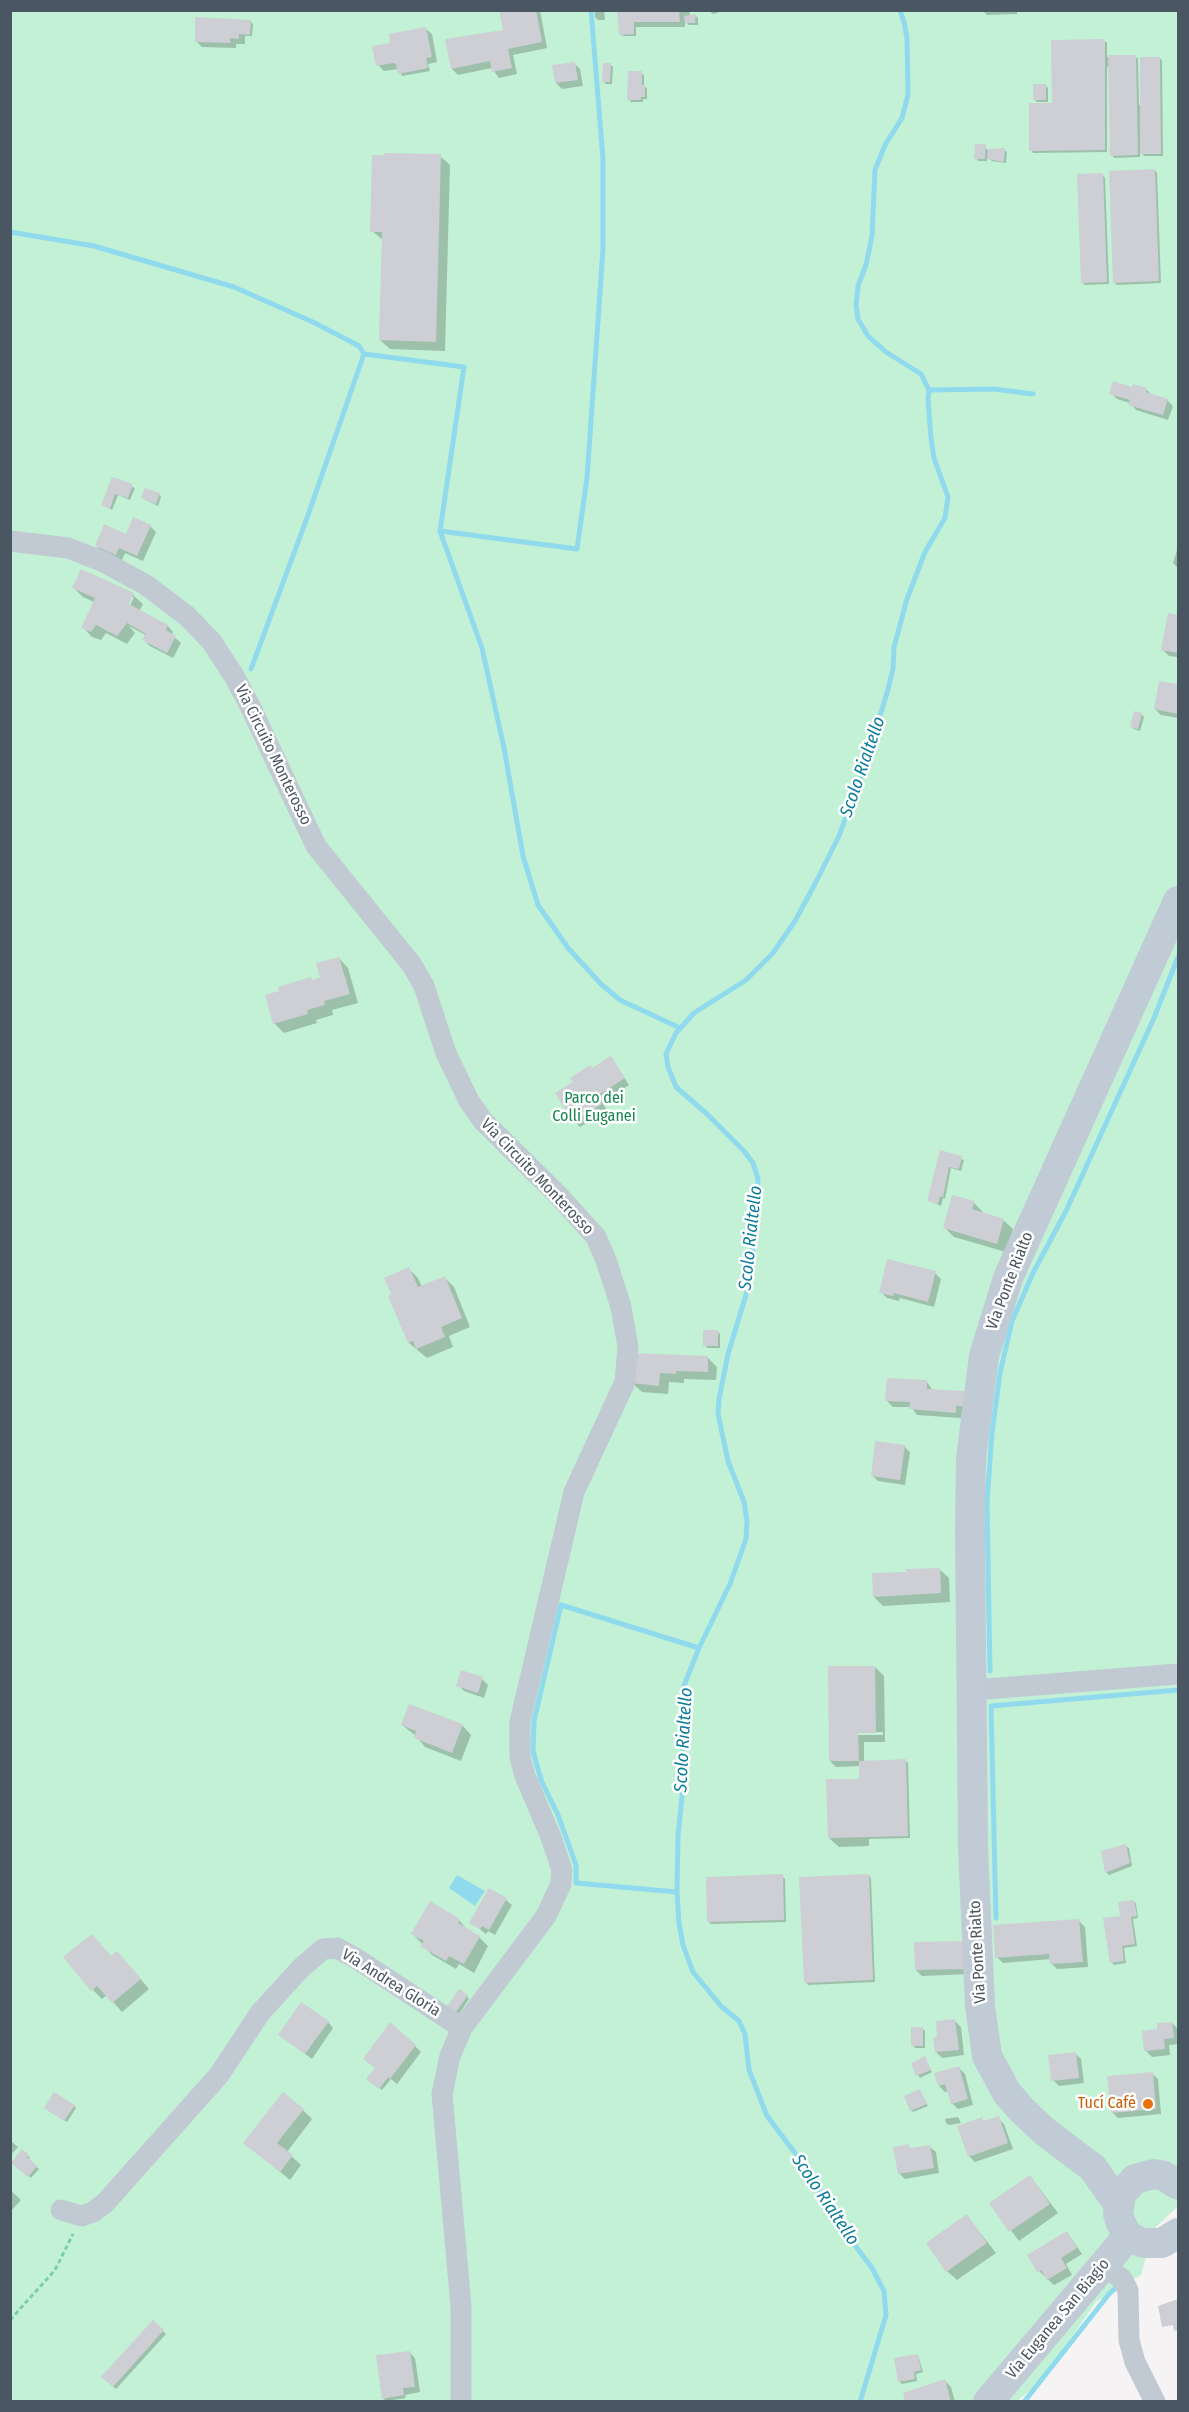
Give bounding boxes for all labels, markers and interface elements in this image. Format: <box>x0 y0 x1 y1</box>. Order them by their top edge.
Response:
street label: Via Circuito Monterosso <box>231 682 315 828</box>
water label: Scolo Rialtello <box>836 714 890 820</box>
park label: Parco dei Colli Euganei <box>552 1089 636 1127</box>
street label: Via Circuito Monterosso <box>477 1115 597 1239</box>
water label: Scolo Rialtello <box>735 1185 767 1291</box>
street label: Via Ponte Rialto <box>983 1229 1037 1333</box>
water label: Scolo Rialtello <box>670 1687 698 1793</box>
street label: Via Ponte Rialto <box>966 1900 990 2004</box>
street label: Via Andrea Gloria <box>338 1945 444 2021</box>
place label: Tucí Café <box>1078 2094 1136 2114</box>
marker: Tucí Café <box>1141 2097 1155 2111</box>
water label: Scolo Rialtello <box>787 2150 863 2250</box>
street label: Via Euganea San Biagio <box>1002 2255 1114 2383</box>

